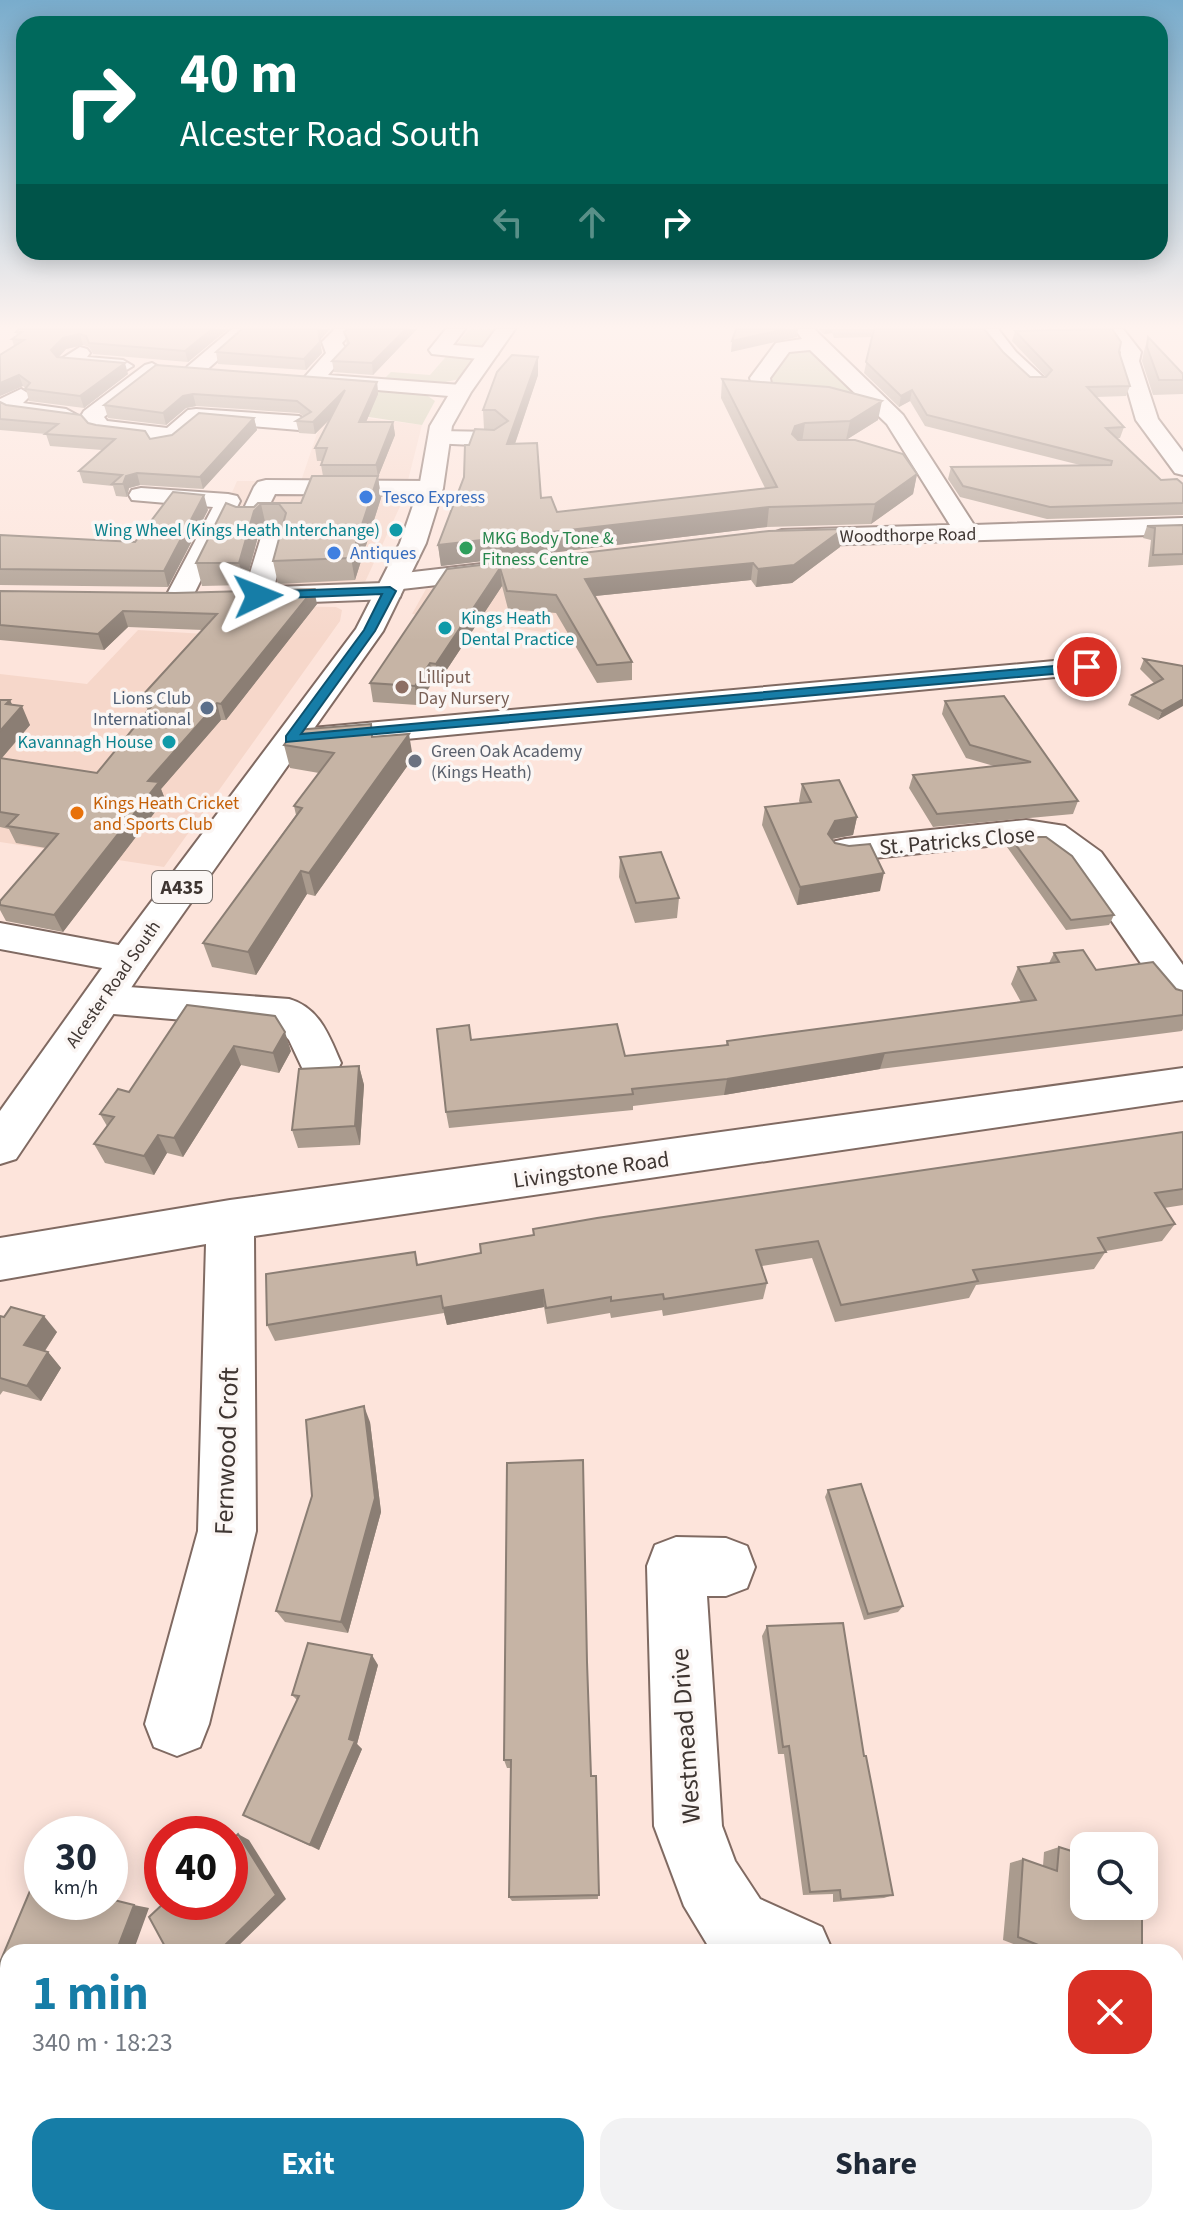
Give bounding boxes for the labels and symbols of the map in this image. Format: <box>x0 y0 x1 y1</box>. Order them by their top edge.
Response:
place label: Tesco Express <box>382 485 485 510</box>
marker: Tesco Express <box>357 488 375 506</box>
place label: Wing Wheel (Kings Heath Interchange) <box>94 518 380 543</box>
marker: Wing Wheel (Kings Heath Interchange) <box>387 521 405 539</box>
street label: Woodthorpe Road <box>839 522 977 549</box>
place label: MKG Body Tone & Fitness Centre <box>482 526 614 572</box>
marker: MKG Body Tone & Fitness Centre <box>457 539 475 557</box>
place label: Antiques <box>350 541 416 566</box>
marker: Antiques <box>325 544 343 562</box>
position arrow <box>216 554 300 638</box>
place label: Kings Heath Dental Practice <box>461 606 574 652</box>
marker: Kings Heath Dental Practice <box>436 619 454 637</box>
pin <box>1053 633 1121 701</box>
place label: Lilliput Day Nursery <box>418 665 510 711</box>
marker: Lilliput Day Nursery <box>393 678 411 696</box>
place label: Lions Club International <box>93 686 191 732</box>
marker: Lions Club International <box>198 699 216 717</box>
place label: Kavannagh House <box>17 730 153 755</box>
marker: Kavannagh House <box>160 733 178 751</box>
place label: Green Oak Academy (Kings Heath) <box>431 739 583 785</box>
marker: Green Oak Academy (Kings Heath) <box>406 752 424 770</box>
place label: Kings Heath Cricket and Sports Club <box>93 791 239 837</box>
marker: Kings Heath Cricket and Sports Club <box>68 804 86 822</box>
street label: St. Patricks Close <box>878 818 1036 864</box>
road number: A435 <box>152 871 212 903</box>
street label: Alcester Road South <box>60 916 167 1053</box>
street label: Livingstone Road <box>511 1143 671 1197</box>
street label: Fernwood Croft <box>205 1366 248 1536</box>
street label: Westmead Drive <box>661 1647 710 1825</box>
speed limit sign: 40 <box>144 1816 248 1920</box>

